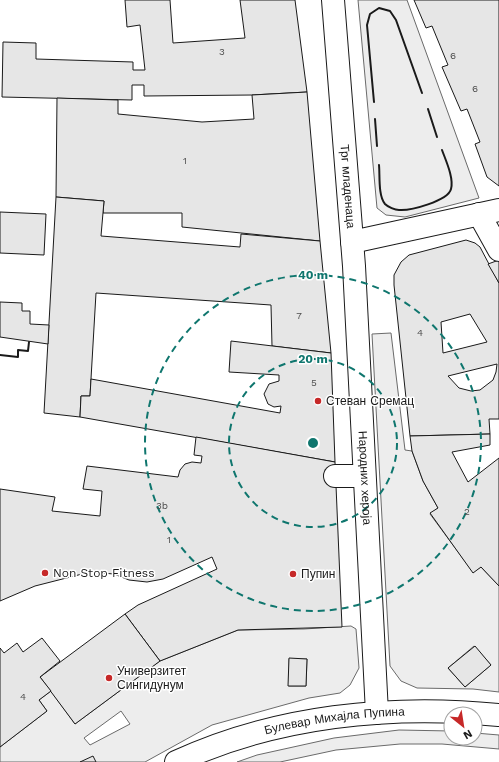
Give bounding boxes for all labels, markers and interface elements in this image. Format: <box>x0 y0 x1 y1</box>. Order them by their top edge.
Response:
house number: 3 <box>219 46 225 57</box>
house number: 6 <box>450 50 456 61</box>
house number: 6 <box>472 83 478 94</box>
street label: Трг младенаца <box>337 144 358 229</box>
house number: 1 <box>183 155 187 166</box>
text: 40 m <box>298 268 328 282</box>
house number: 7 <box>296 310 302 321</box>
house number: 4 <box>417 327 423 338</box>
text: 20 m <box>298 352 328 366</box>
house number: 5 <box>311 377 317 388</box>
place label: Стеван Сремац <box>326 394 414 408</box>
marker: Стеван Сремац <box>313 396 323 406</box>
street label: Народних хероја <box>355 430 374 526</box>
centre of rings <box>306 436 320 450</box>
house number: 3b <box>156 500 168 511</box>
house number: 2 <box>464 506 470 517</box>
house number: 1 <box>167 534 171 545</box>
place label: Non Stop Fitness <box>53 566 155 580</box>
place label: Пупин <box>301 567 335 581</box>
marker: Non Stop Fitness <box>40 568 50 578</box>
marker: Пупин <box>288 569 298 579</box>
place label: Универзитет Сингидунум <box>117 664 187 692</box>
marker: Универзитет Сингидунум <box>104 673 114 683</box>
house number: 4 <box>20 691 26 702</box>
street label: Булевар Михајла Пупина <box>263 704 405 737</box>
north arrow <box>443 706 483 746</box>
text: N <box>461 727 475 742</box>

